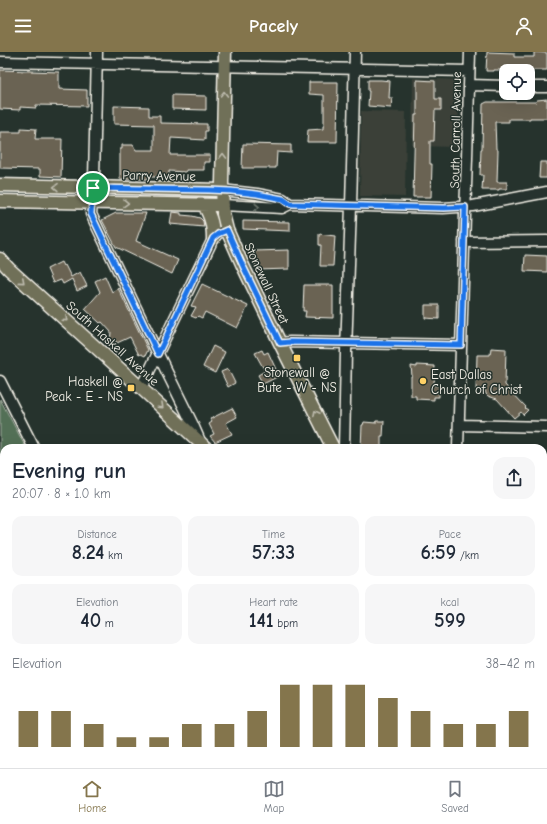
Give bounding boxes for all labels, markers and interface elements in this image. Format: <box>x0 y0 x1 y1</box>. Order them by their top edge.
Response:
icon: menu <box>12 15 34 37</box>
icon: person <box>513 15 535 37</box>
text: Pacely <box>249 16 298 37</box>
map controls <box>499 64 535 100</box>
button: locate <box>499 64 535 100</box>
street label: South Carroll Avenue <box>447 71 464 189</box>
one-way arrow <box>220 91 228 97</box>
one-way arrow <box>219 153 227 159</box>
street label: Parry Avenue <box>122 167 196 184</box>
pin <box>76 171 110 205</box>
icon: arrive <box>82 177 104 199</box>
one-way arrow <box>53 183 59 191</box>
one-way arrow <box>123 199 129 207</box>
one-way arrow <box>254 202 260 211</box>
street label: Stonewall Street <box>241 240 292 327</box>
one-way arrow <box>18 276 25 283</box>
street label: South Haskell Avenue <box>63 298 162 389</box>
one-way arrow <box>60 314 68 321</box>
marker: Stonewall @ Bute - W - NS <box>292 353 302 363</box>
place label: Stonewall @ Bute - W - NS <box>257 365 337 395</box>
place label: East Dallas Church of Christ <box>431 367 523 397</box>
place label: Haskell @ Peak - E - NS <box>45 374 123 404</box>
marker: East Dallas Church of Christ <box>418 376 428 386</box>
marker: Haskell @ Peak - E - NS <box>126 383 136 393</box>
one-way arrow <box>156 401 164 409</box>
one-way arrow <box>313 410 320 417</box>
button: share <box>493 457 535 499</box>
text: Evening run <box>12 458 126 484</box>
text: 20:07 · 8 × 1.0 km <box>12 486 111 501</box>
text: Distance <box>77 528 117 541</box>
text: Time <box>262 528 285 541</box>
text: Pace <box>439 528 461 541</box>
text: 8.24 <box>72 541 104 564</box>
text: 57:33 <box>252 541 295 564</box>
text: 6:59 <box>421 541 456 564</box>
text: km <box>104 549 123 562</box>
text: /km <box>456 549 479 562</box>
text: Elevation <box>76 596 118 609</box>
text: Heart rate <box>249 596 298 609</box>
text: kcal <box>441 596 459 609</box>
text: 40 <box>80 609 101 632</box>
text: 141 <box>249 609 274 632</box>
text: 599 <box>434 609 466 632</box>
text: m <box>101 617 114 630</box>
text: bpm <box>274 617 298 630</box>
text: Elevation <box>12 656 62 671</box>
text: 38–42 m <box>486 656 535 671</box>
tab: Home <box>78 778 107 815</box>
tab: Map <box>263 778 285 815</box>
tab: Saved <box>441 778 469 815</box>

